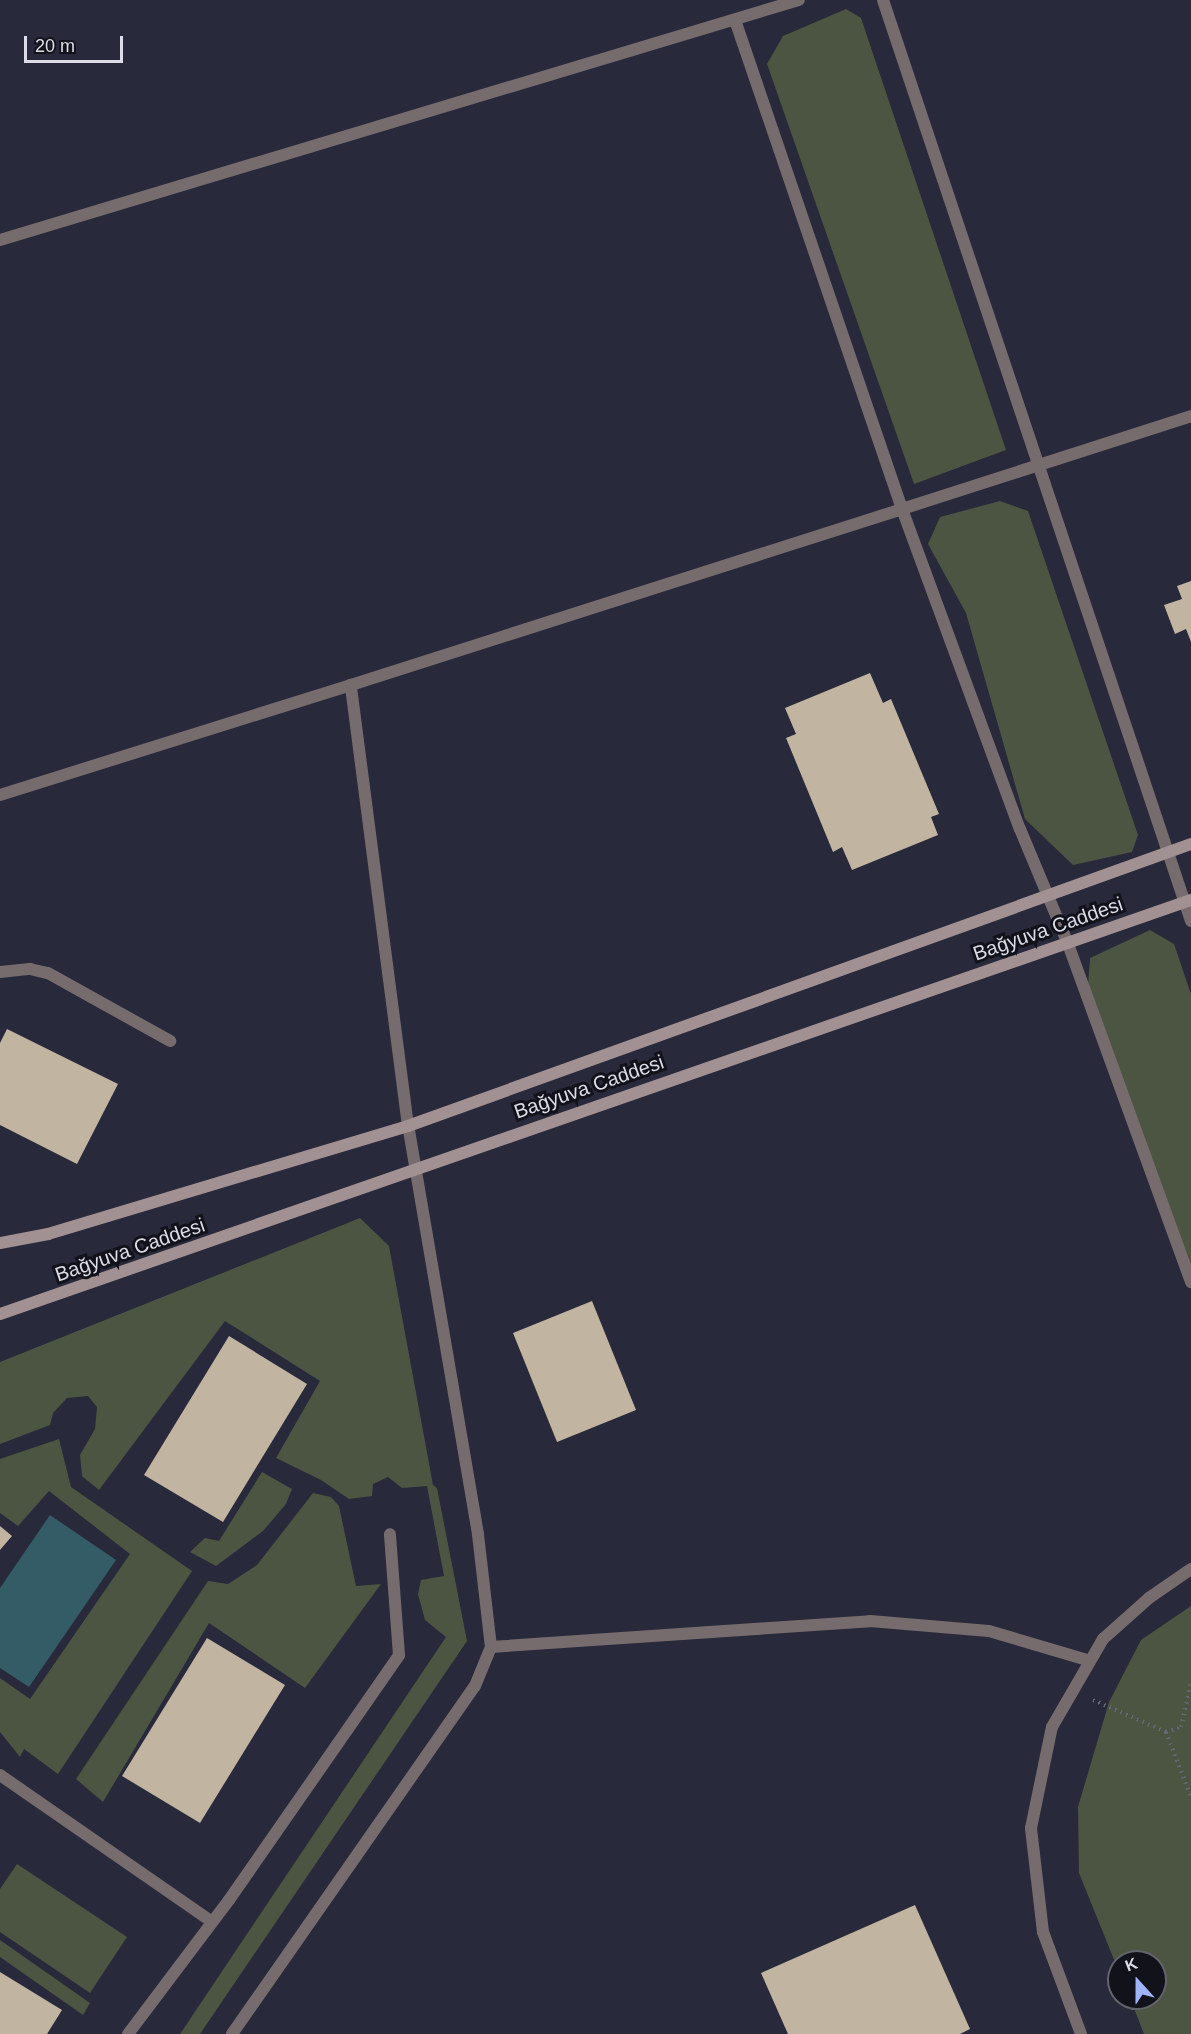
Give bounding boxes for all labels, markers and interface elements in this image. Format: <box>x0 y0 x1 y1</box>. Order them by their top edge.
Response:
scale bar <box>27 24 126 62</box>
text: 20 m <box>35 36 75 56</box>
street label: Bağyuva Caddesi <box>970 892 1126 966</box>
street label: Bağyuva Caddesi <box>511 1050 667 1124</box>
street label: Bağyuva Caddesi <box>52 1213 208 1287</box>
north arrow <box>1107 1950 1167 2010</box>
text: K <box>1123 1955 1140 1975</box>

